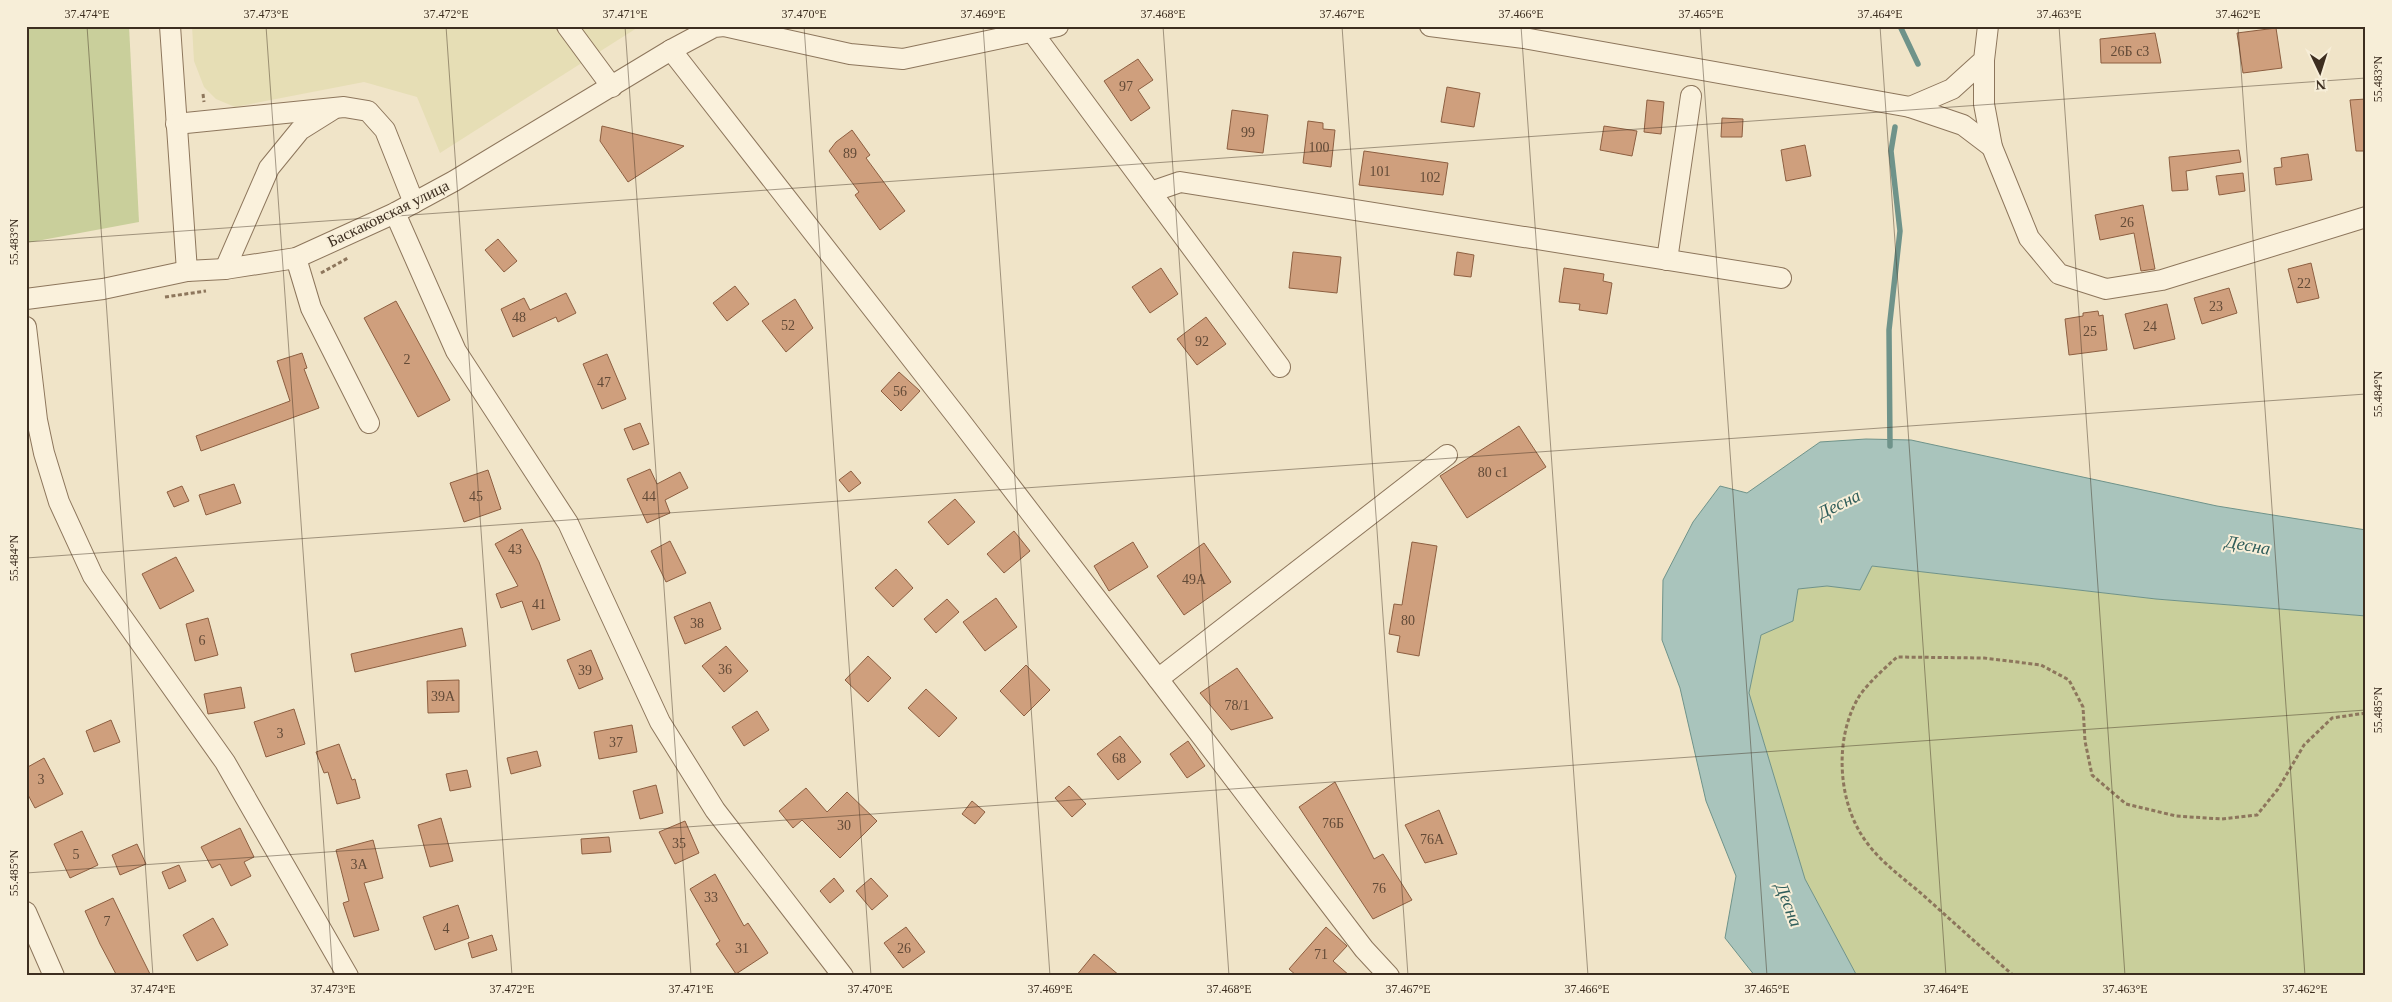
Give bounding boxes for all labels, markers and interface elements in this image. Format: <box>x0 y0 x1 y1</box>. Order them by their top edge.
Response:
text: 37.474°E <box>64 7 110 21</box>
text: 37.473°E <box>243 7 289 21</box>
text: 37.472°E <box>423 7 469 21</box>
text: 37.471°E <box>602 7 648 21</box>
text: 37.470°E <box>781 7 827 21</box>
text: 37.469°E <box>960 7 1006 21</box>
text: 37.468°E <box>1140 7 1186 21</box>
text: 37.467°E <box>1319 7 1365 21</box>
text: 37.466°E <box>1498 7 1544 21</box>
text: 37.465°E <box>1678 7 1724 21</box>
text: 37.464°E <box>1857 7 1903 21</box>
text: 37.463°E <box>2036 7 2082 21</box>
text: 37.462°E <box>2215 7 2261 21</box>
house number: 26Б с3 <box>2111 44 2149 59</box>
north arrow <box>2294 48 2344 98</box>
text: 55.483°N <box>2371 55 2385 102</box>
text: N <box>2315 77 2326 92</box>
house number: 97 <box>1119 79 1133 94</box>
house number: 99 <box>1241 125 1255 140</box>
house number: 100 <box>1309 140 1330 155</box>
house number: 89 <box>843 146 857 161</box>
house number: 101 <box>1370 164 1391 179</box>
house number: 102 <box>1420 170 1441 185</box>
street label: Баскаковская улица <box>325 177 452 251</box>
house number: 26 <box>2120 215 2134 230</box>
text: 55.483°N <box>7 218 21 265</box>
house number: 22 <box>2297 276 2311 291</box>
house number: 23 <box>2209 299 2223 314</box>
house number: 48 <box>512 310 526 325</box>
house number: 52 <box>781 318 795 333</box>
house number: 24 <box>2143 319 2157 334</box>
house number: 25 <box>2083 324 2097 339</box>
house number: 92 <box>1195 334 1209 349</box>
house number: 2 <box>404 352 411 367</box>
text: 55.484°N <box>2371 370 2385 417</box>
house number: 47 <box>597 375 611 390</box>
house number: 56 <box>893 384 907 399</box>
house number: 80 с1 <box>1478 465 1508 480</box>
water label: Десна <box>1813 485 1864 524</box>
house number: 45 <box>469 489 483 504</box>
house number: 44 <box>642 489 656 504</box>
water label: Десна <box>2222 531 2272 559</box>
text: 55.484°N <box>7 534 21 581</box>
house number: 43 <box>508 542 522 557</box>
house number: 49А <box>1182 572 1207 587</box>
house number: 41 <box>532 597 546 612</box>
house number: 80 <box>1401 613 1415 628</box>
house number: 38 <box>690 616 704 631</box>
house number: 6 <box>199 633 206 648</box>
house number: 36 <box>718 662 732 677</box>
house number: 39 <box>578 663 592 678</box>
text: 55.485°N <box>2371 686 2385 733</box>
house number: 39А <box>431 689 456 704</box>
house number: 78/1 <box>1225 698 1249 713</box>
house number: 3 <box>277 726 284 741</box>
house number: 37 <box>609 735 623 750</box>
house number: 68 <box>1112 751 1126 766</box>
house number: 3 <box>38 772 45 787</box>
house number: 76Б <box>1322 816 1344 831</box>
house number: 30 <box>837 818 851 833</box>
house number: 76А <box>1420 832 1445 847</box>
house number: 35 <box>672 836 686 851</box>
house number: 5 <box>73 847 80 862</box>
text: 55.485°N <box>7 849 21 896</box>
house number: 3А <box>350 857 368 872</box>
water label: Десна <box>1771 878 1806 930</box>
house number: 76 <box>1372 881 1386 896</box>
house number: 33 <box>704 890 718 905</box>
house number: 7 <box>104 914 111 929</box>
house number: 4 <box>443 921 450 936</box>
house number: 31 <box>735 941 749 956</box>
house number: 26 <box>897 941 911 956</box>
house number: 71 <box>1314 947 1328 962</box>
text: 37.474°E <box>130 982 176 996</box>
text: 37.473°E <box>310 982 356 996</box>
text: 37.472°E <box>489 982 535 996</box>
text: 37.471°E <box>668 982 714 996</box>
text: 37.470°E <box>847 982 893 996</box>
text: 37.469°E <box>1027 982 1073 996</box>
text: 37.468°E <box>1206 982 1252 996</box>
text: 37.467°E <box>1385 982 1431 996</box>
text: 37.466°E <box>1564 982 1610 996</box>
text: 37.465°E <box>1744 982 1790 996</box>
text: 37.464°E <box>1923 982 1969 996</box>
text: 37.463°E <box>2102 982 2148 996</box>
text: 37.462°E <box>2282 982 2328 996</box>

